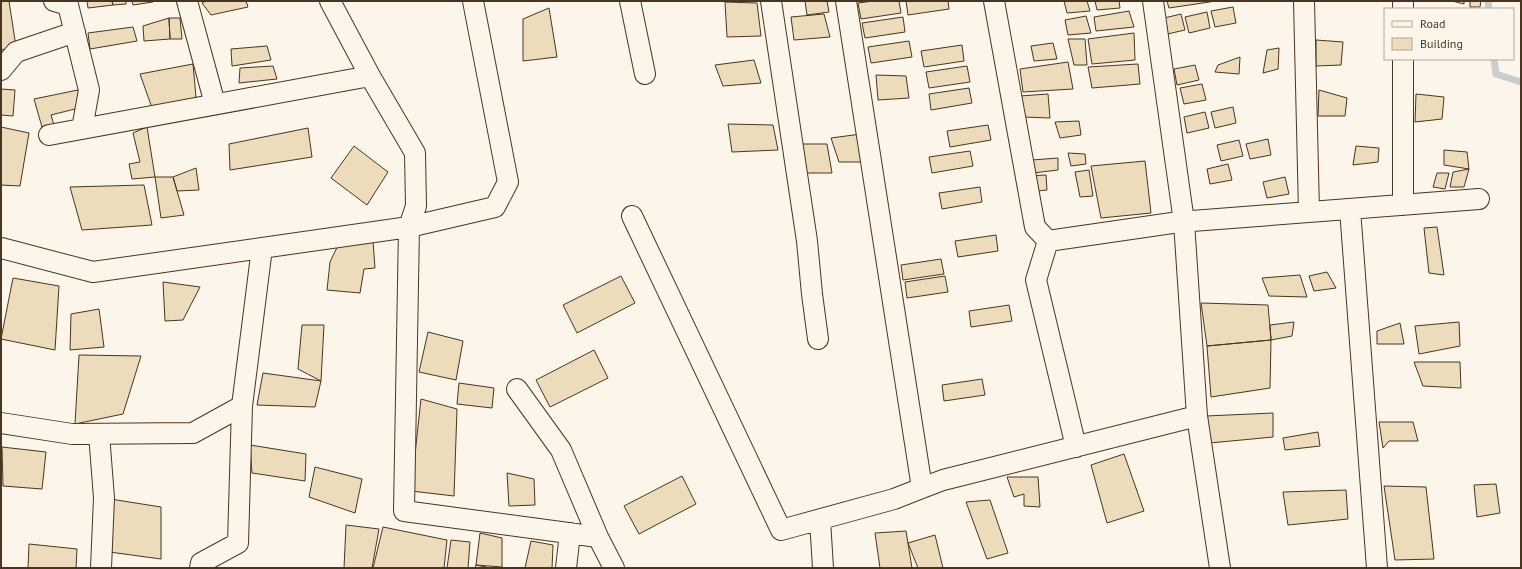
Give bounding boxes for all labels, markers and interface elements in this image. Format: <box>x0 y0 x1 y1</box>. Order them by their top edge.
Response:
legend <box>1384 8 1514 60</box>
text: Road <box>1420 16 1445 31</box>
text: Building <box>1420 36 1463 51</box>

